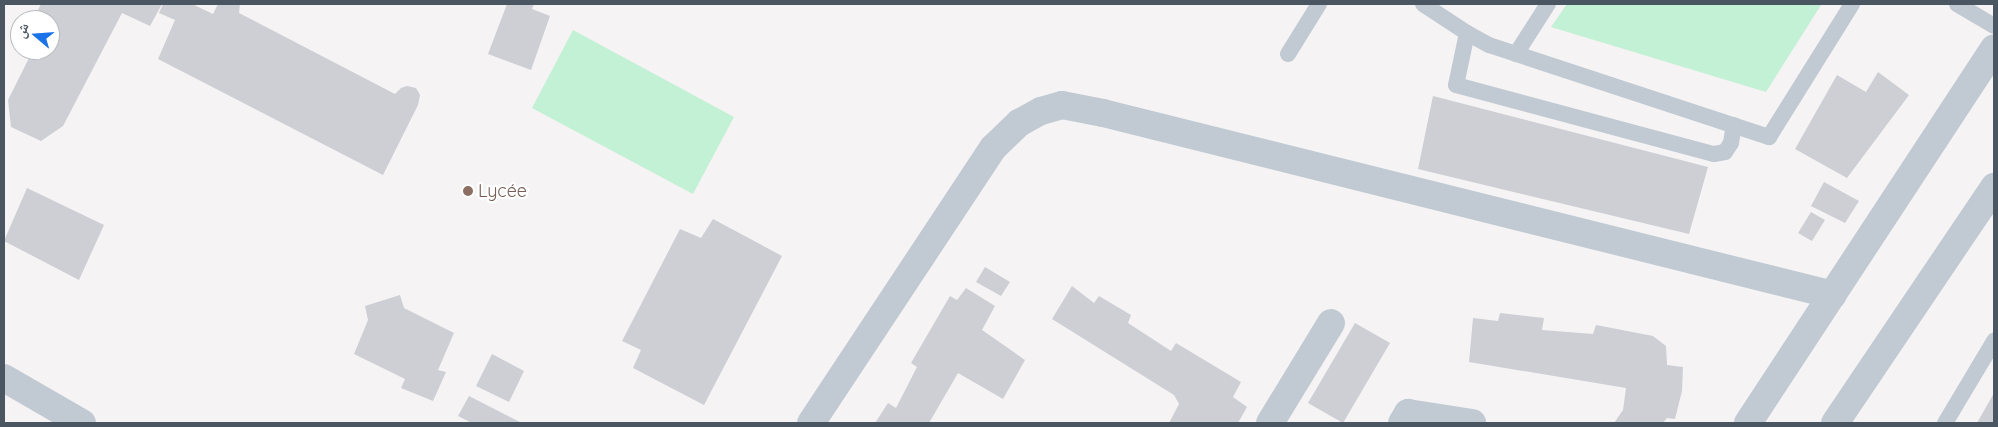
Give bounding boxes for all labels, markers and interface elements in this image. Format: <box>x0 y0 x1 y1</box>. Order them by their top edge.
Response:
north arrow <box>10 10 60 60</box>
text: ش <box>11 21 33 41</box>
place label: Lycée <box>478 180 527 202</box>
marker: Lycée <box>462 185 474 197</box>

